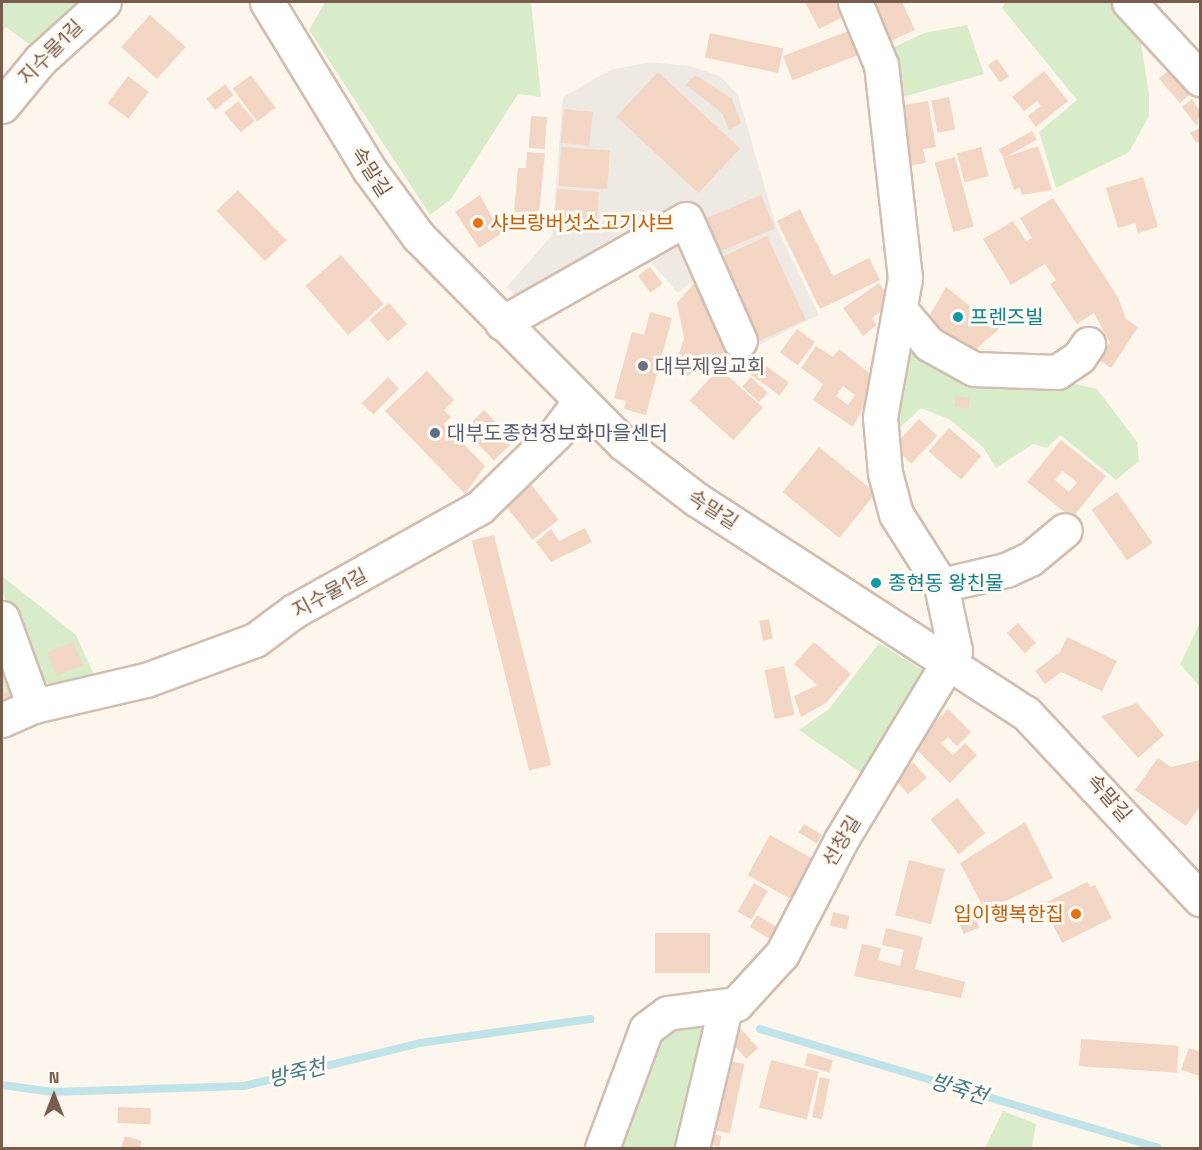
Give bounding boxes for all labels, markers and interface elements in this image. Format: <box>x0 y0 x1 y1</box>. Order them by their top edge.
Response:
street label: 지수물1길 <box>14 15 88 89</box>
street label: 속말길 <box>346 142 396 202</box>
place label: 샤브랑버섯소고기샤브 <box>490 211 674 235</box>
marker: 샤브랑버섯소고기샤브 <box>471 216 485 230</box>
place label: 프렌즈빌 <box>970 305 1044 329</box>
marker: 프렌즈빌 <box>951 310 965 324</box>
place label: 대부제일교회 <box>655 354 765 378</box>
marker: 대부제일교회 <box>636 359 650 373</box>
place label: 대부도종현정보화마을센터 <box>447 421 668 445</box>
marker: 대부도종현정보화마을센터 <box>428 426 442 440</box>
street label: 속말길 <box>683 485 743 535</box>
street label: 지수물1길 <box>288 563 372 623</box>
place label: 종현동 왕친물 <box>888 571 1004 595</box>
marker: 종현동 왕친물 <box>869 576 883 590</box>
street label: 속말길 <box>1082 769 1136 827</box>
street label: 선창길 <box>817 811 867 871</box>
place label: 입이행복한집 <box>954 902 1064 926</box>
marker: 입이행복한집 <box>1069 907 1083 921</box>
water label: 방죽천 <box>266 1054 328 1092</box>
north arrow <box>24 1066 84 1126</box>
text: N <box>49 1067 59 1088</box>
water label: 방죽천 <box>928 1068 990 1110</box>

